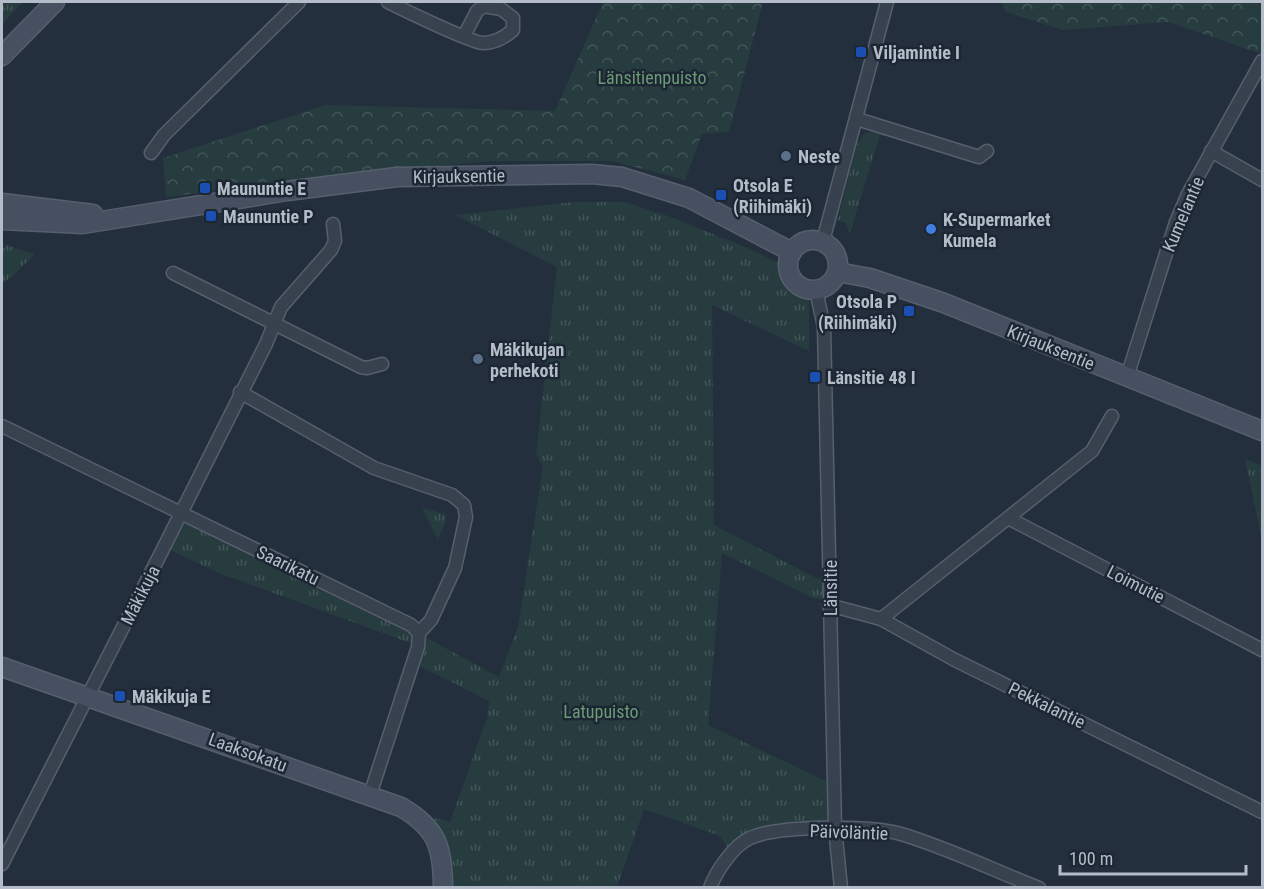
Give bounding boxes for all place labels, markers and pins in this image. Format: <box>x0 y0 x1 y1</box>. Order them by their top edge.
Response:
place label: Viljamintie I <box>873 42 960 63</box>
marker: Viljamintie I <box>854 45 868 59</box>
place label: Neste <box>798 146 840 167</box>
marker: Neste <box>779 149 793 163</box>
place label: Otsola E (Riihimäki) <box>733 175 812 218</box>
place label: Maununtie E <box>217 178 306 199</box>
marker: Maununtie E <box>198 181 212 195</box>
marker: Otsola E (Riihimäki) <box>714 188 728 202</box>
place label: Maununtie P <box>223 206 314 227</box>
marker: Maununtie P <box>204 209 218 223</box>
place label: K-Supermarket Kumela <box>943 209 1051 251</box>
marker: K-Supermarket Kumela <box>924 222 938 236</box>
place label: Otsola P (Riihimäki) <box>818 291 897 334</box>
marker: Otsola P (Riihimäki) <box>902 304 916 318</box>
place label: Mäkikujan perhekoti <box>490 339 564 381</box>
marker: Mäkikujan perhekoti <box>471 352 485 366</box>
place label: Länsitie 48 I <box>827 367 916 388</box>
marker: Länsitie 48 I <box>808 370 822 384</box>
place label: Mäkikuja E <box>132 686 211 707</box>
marker: Mäkikuja E <box>113 689 127 703</box>

